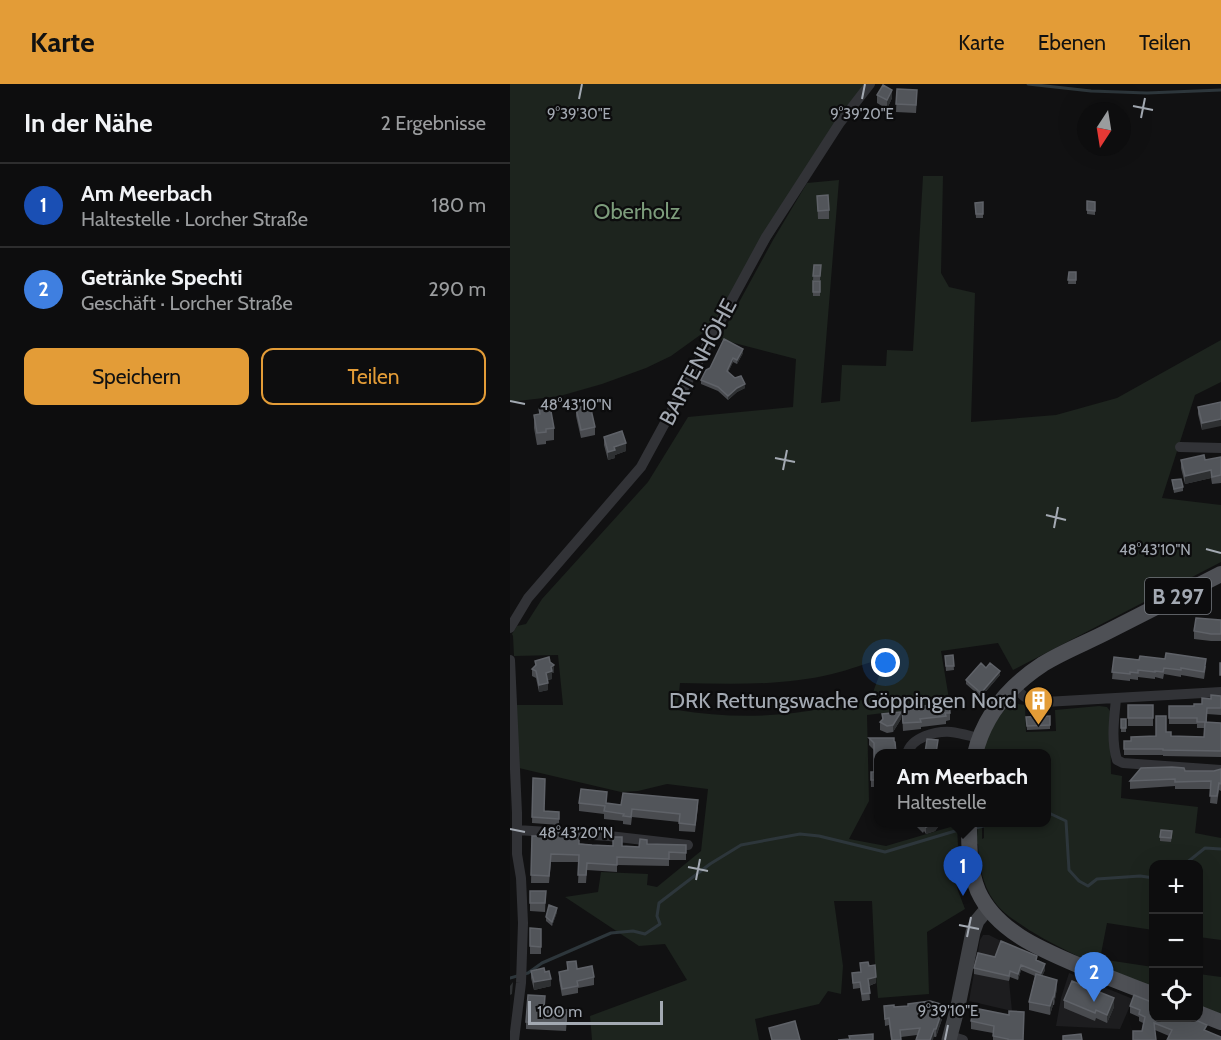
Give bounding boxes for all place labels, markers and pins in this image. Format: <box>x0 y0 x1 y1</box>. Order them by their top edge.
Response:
building icon: DRK Rettungswache Göppingen Nord <box>1022 684 1054 726</box>
place label: DRK Rettungswache Göppingen Nord <box>669 687 1017 714</box>
pin: 1 <box>944 846 982 896</box>
pin: 2 <box>1074 952 1114 1002</box>

